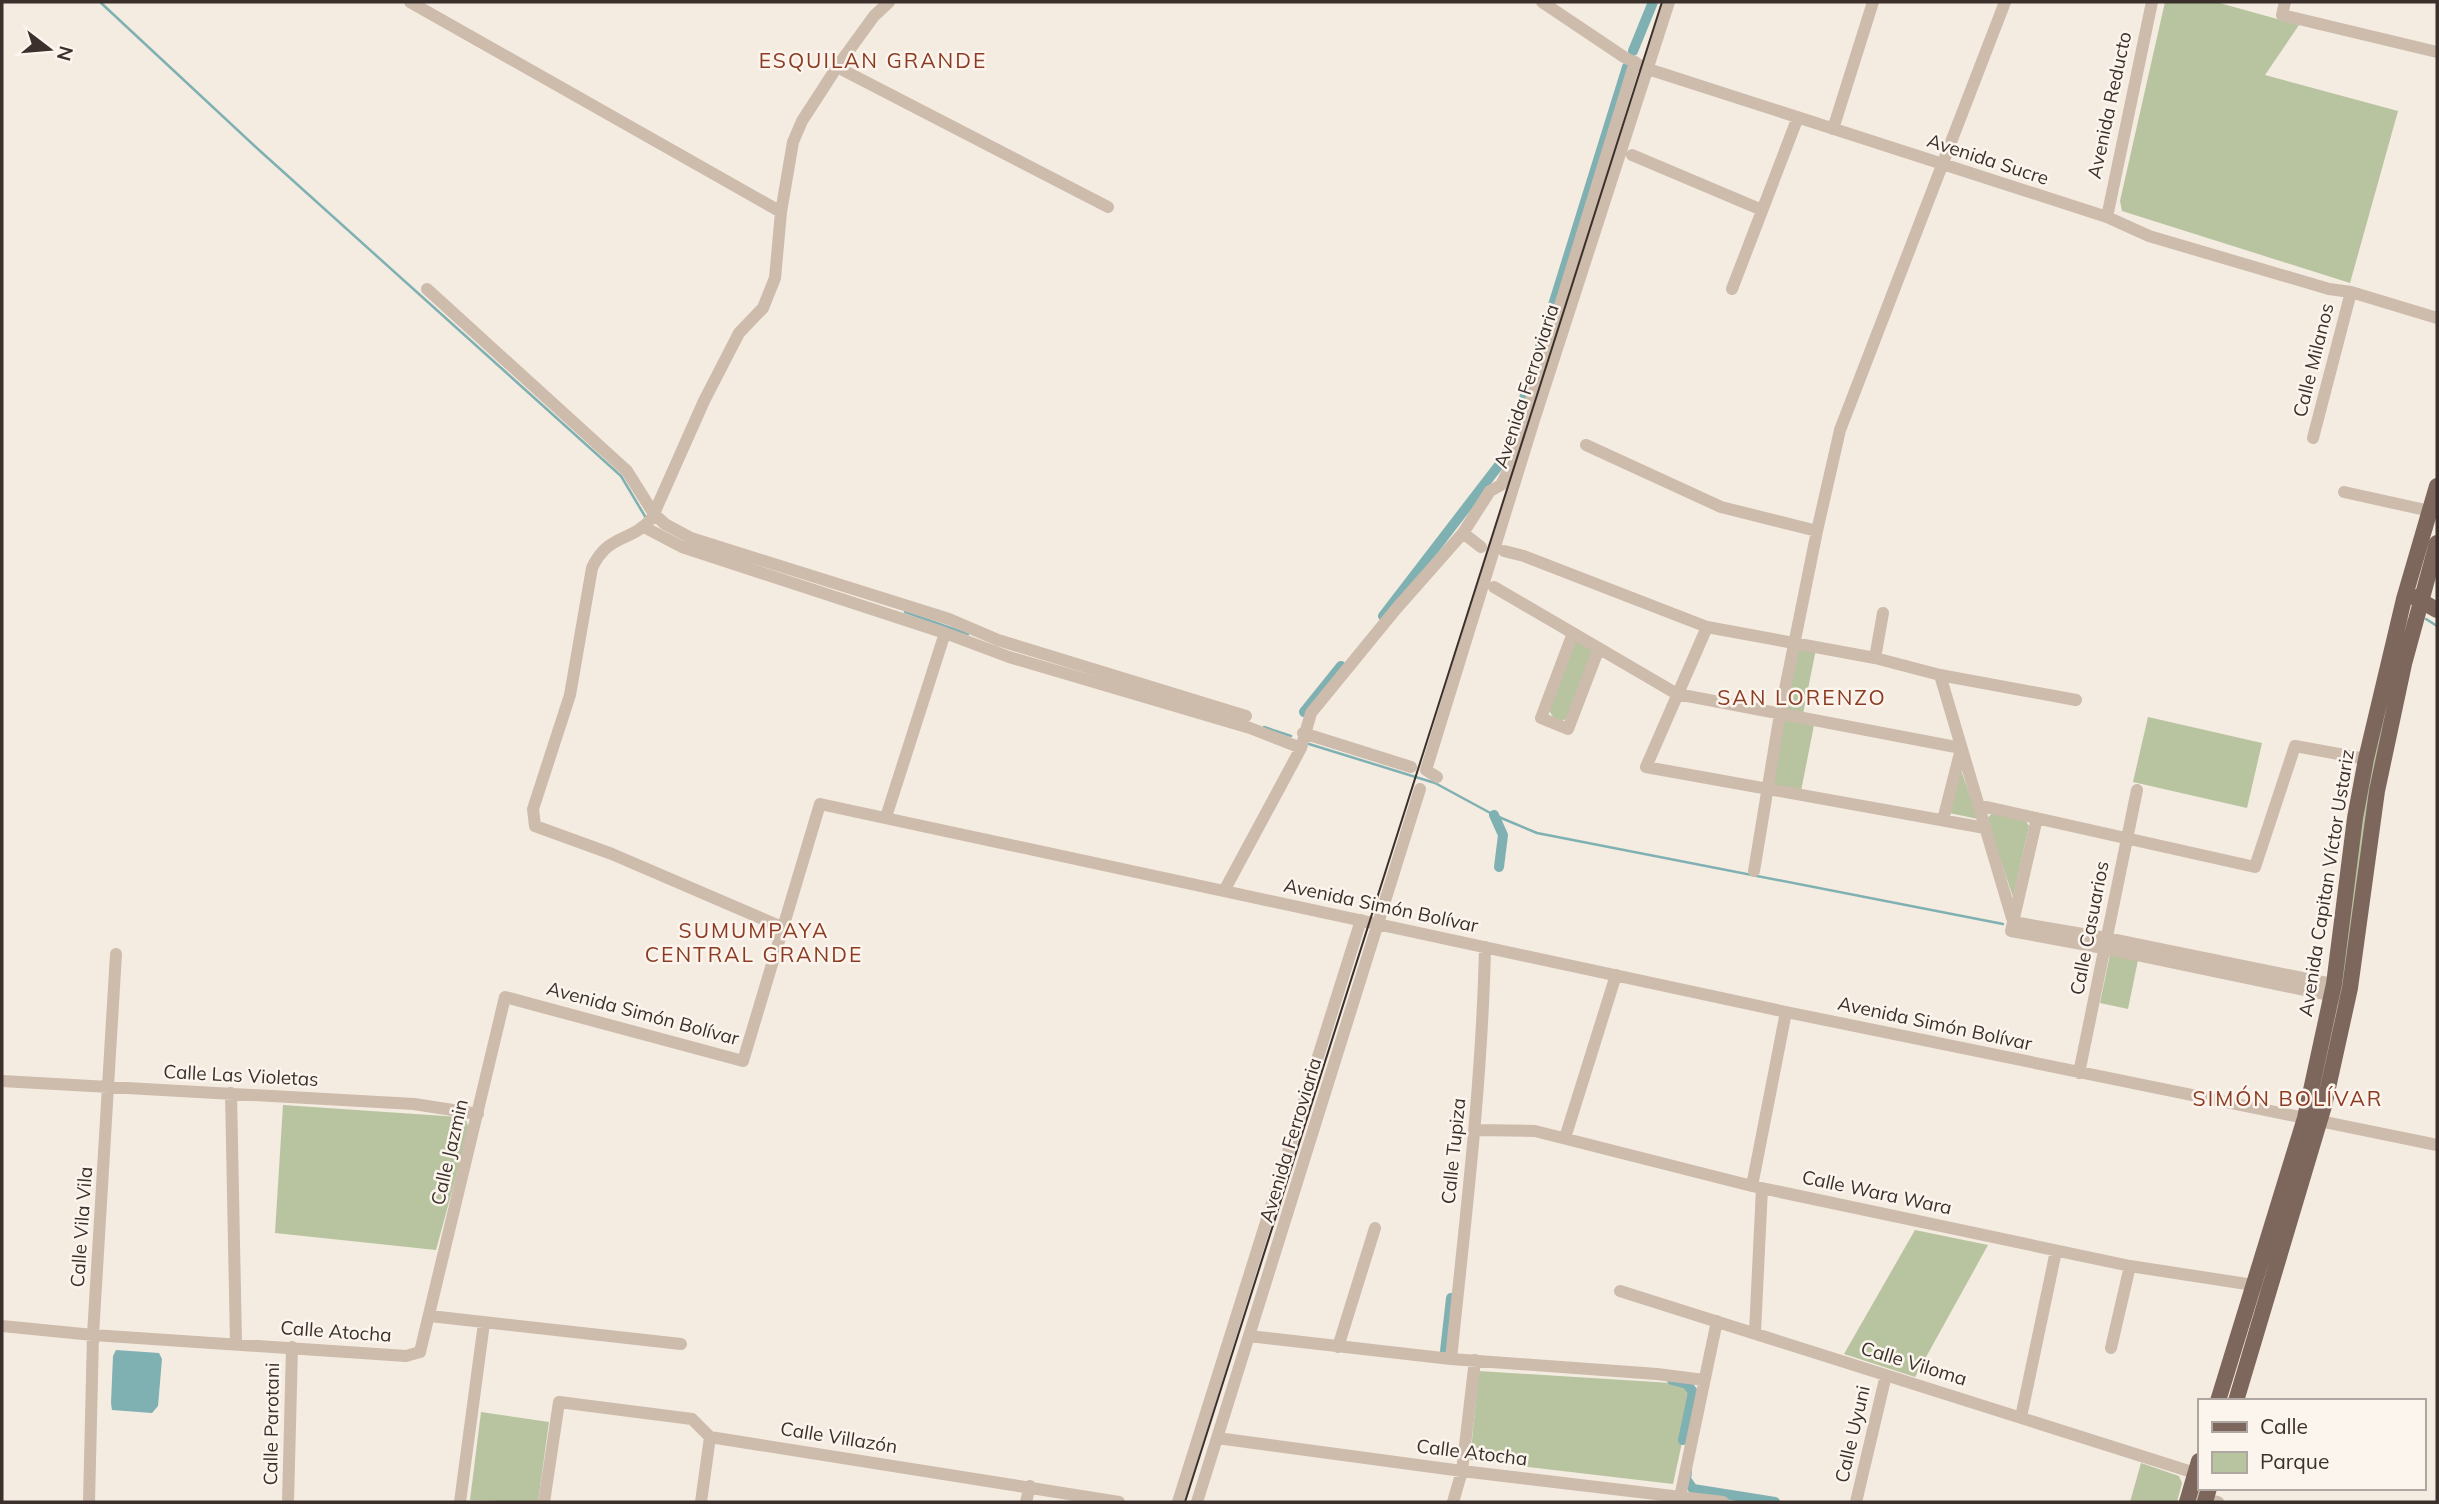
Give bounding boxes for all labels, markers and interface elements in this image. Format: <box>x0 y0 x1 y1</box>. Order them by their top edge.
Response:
north arrow <box>14 14 84 84</box>
street label: Avenida Reducto <box>2082 29 2136 181</box>
text: N <box>52 43 79 64</box>
district label: ESQUILAN GRANDE <box>759 47 987 73</box>
street label: Avenida Sucre <box>1924 128 2052 190</box>
street label: Avenida Ferroviaria <box>1488 301 1564 471</box>
street label: Calle Milanos <box>2287 301 2339 419</box>
district label: SAN LORENZO <box>1717 684 1887 710</box>
street label: Avenida Capitan Víctor Ustariz <box>2293 748 2359 1018</box>
street label: Calle Casuarios <box>2064 859 2114 997</box>
street label: Avenida Simón Bolívar <box>1282 873 1481 937</box>
district label: SUMUMPAYA CENTRAL GRANDE <box>645 917 863 967</box>
street label: Avenida Simón Bolívar <box>544 976 742 1050</box>
street label: Avenida Simón Bolívar <box>1836 991 2035 1055</box>
street label: Avenida Ferroviaria <box>1254 1055 1326 1225</box>
street label: Calle Las Violetas <box>163 1059 319 1091</box>
district label: SIMÓN BOLÍVAR <box>2193 1085 2383 1111</box>
street label: Calle Jazmin <box>425 1097 473 1207</box>
street label: Calle Tupiza <box>1435 1097 1471 1205</box>
street label: Calle Wara Wara <box>1800 1164 1954 1220</box>
street label: Calle Vila Vila <box>65 1166 97 1288</box>
street label: Calle Atocha <box>280 1315 392 1347</box>
street label: Calle Viloma <box>1858 1335 1970 1391</box>
street label: Calle Parotani <box>258 1362 284 1486</box>
street label: Calle Uyuni <box>1829 1383 1875 1485</box>
legend <box>2198 1399 2425 1490</box>
text: Calle <box>2260 1413 2308 1439</box>
street label: Calle Villazón <box>779 1416 899 1458</box>
street label: Calle Atocha <box>1415 1433 1529 1471</box>
text: Parque <box>2260 1448 2329 1474</box>

